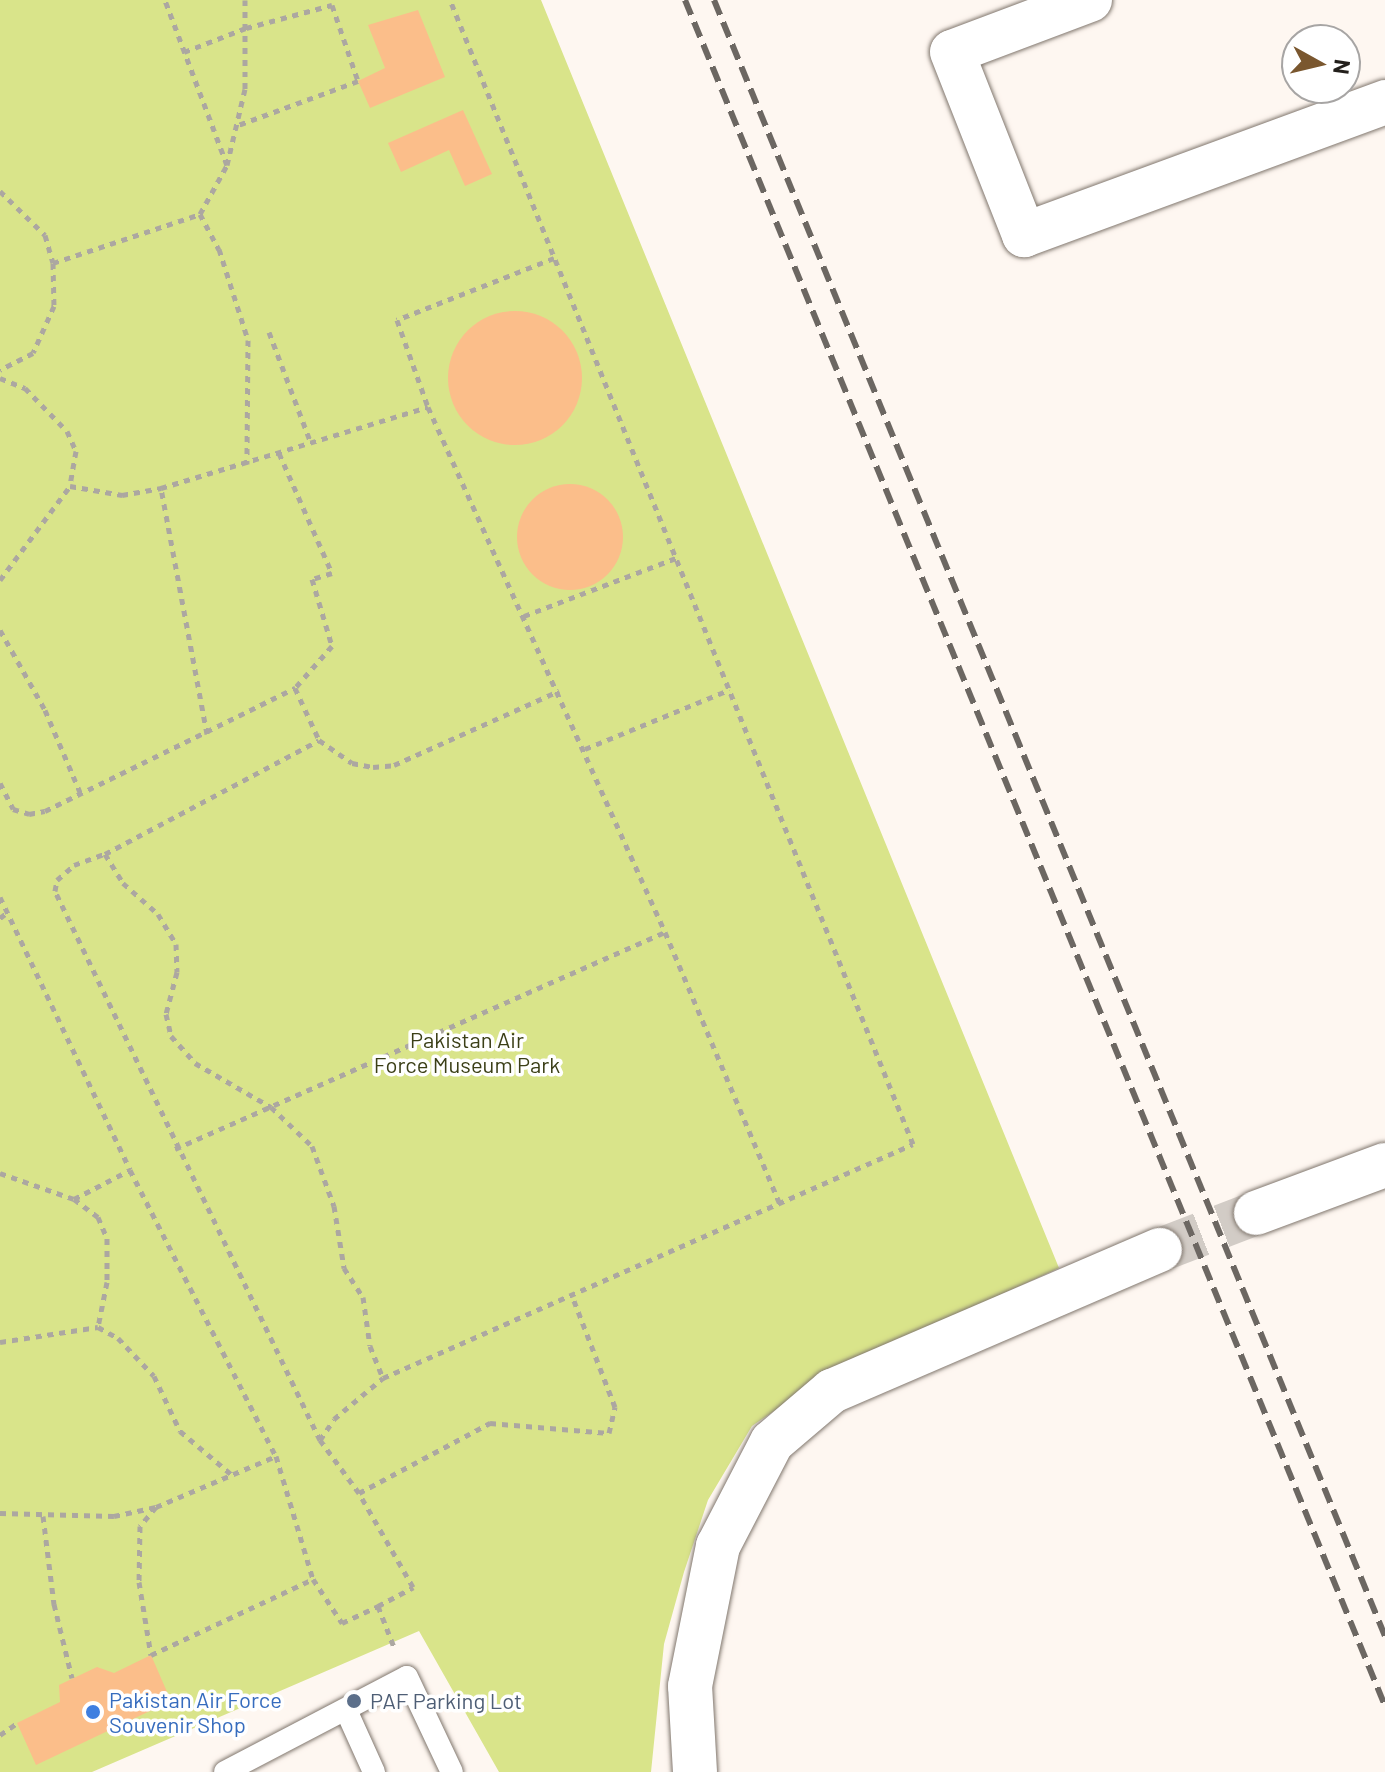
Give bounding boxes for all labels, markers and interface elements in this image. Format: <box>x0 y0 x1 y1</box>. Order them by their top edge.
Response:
north arrow <box>1281 24 1361 104</box>
text: N <box>1329 58 1357 76</box>
park label: Pakistan Air Force Museum Park <box>374 1026 560 1078</box>
place label: Pakistan Air Force Souvenir Shop <box>109 1686 282 1738</box>
place label: PAF Parking Lot <box>370 1688 522 1714</box>
marker: PAF Parking Lot <box>345 1692 363 1710</box>
marker: Pakistan Air Force Souvenir Shop <box>84 1703 102 1721</box>

